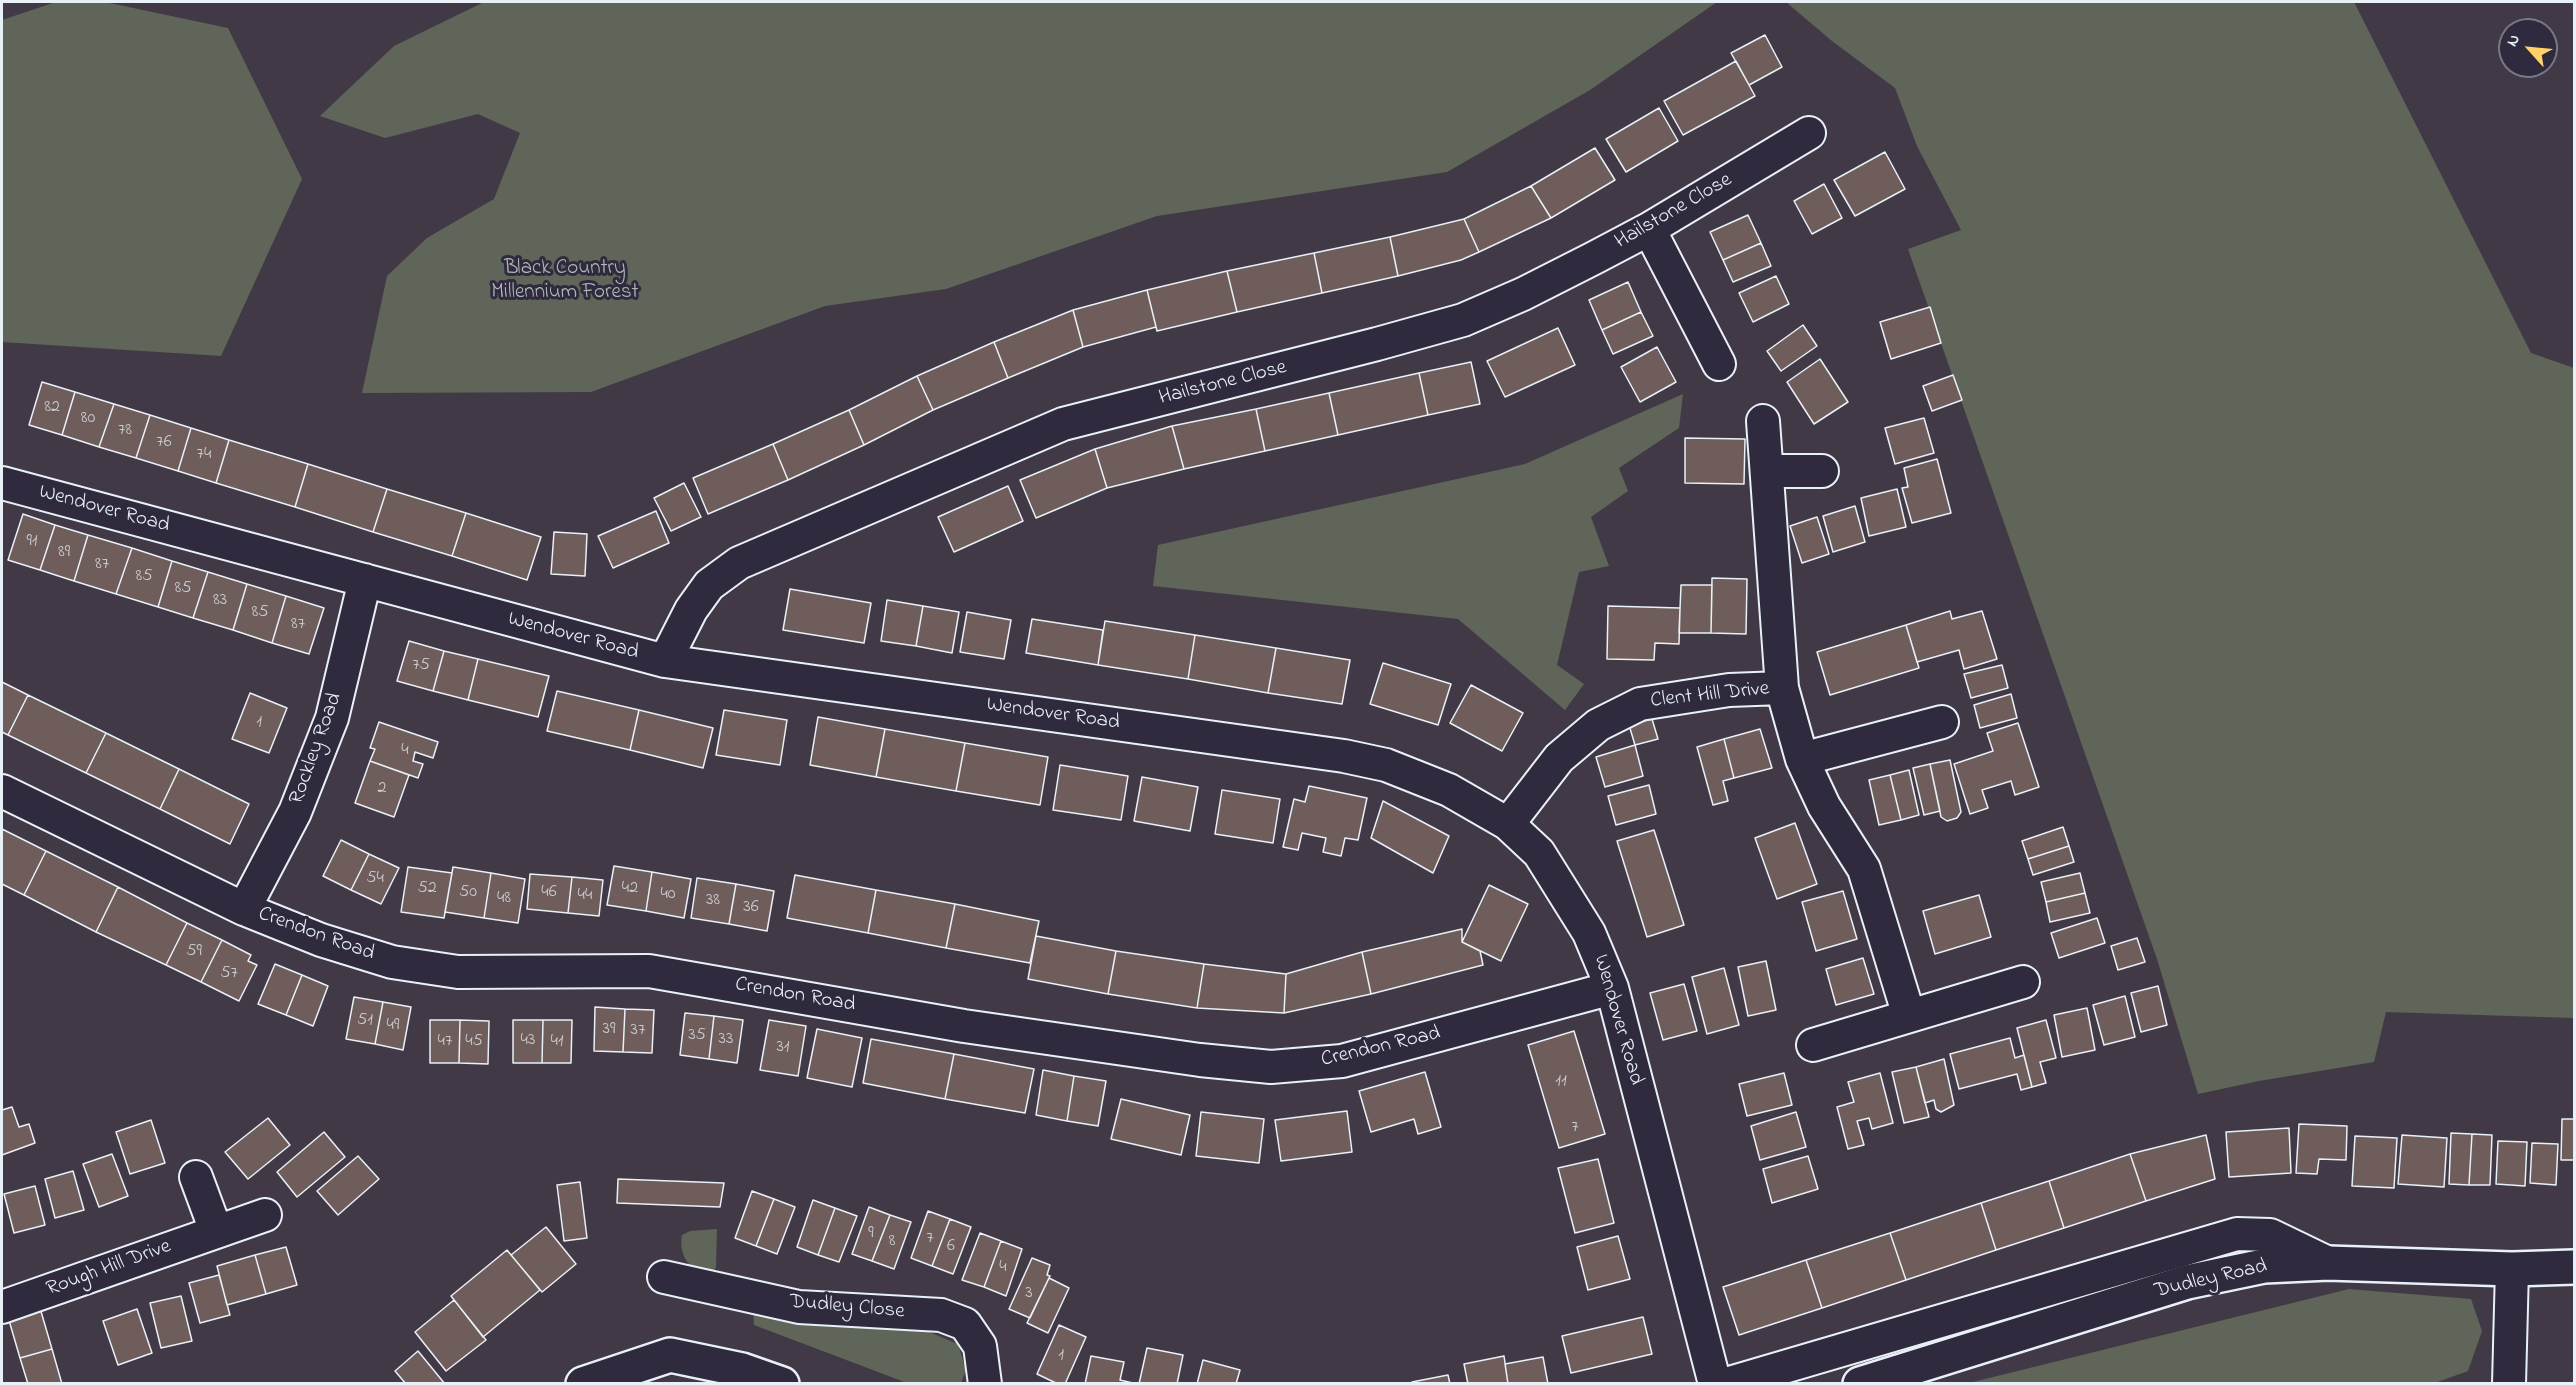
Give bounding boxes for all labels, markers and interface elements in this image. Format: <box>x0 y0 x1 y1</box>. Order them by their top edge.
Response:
north arrow <box>2498 18 2558 78</box>
text: N <box>2501 30 2527 51</box>
street label: Hailstone Close <box>1611 168 1737 256</box>
park label: Black Country Millennium Forest <box>491 257 639 307</box>
street label: Hailstone Close <box>1157 356 1289 412</box>
house number: 82 <box>44 397 60 419</box>
house number: 80 <box>81 408 95 430</box>
house number: 78 <box>118 420 132 442</box>
house number: 76 <box>156 432 172 454</box>
house number: 74 <box>197 444 211 466</box>
street label: Wendover Road <box>36 480 172 540</box>
house number: 91 <box>26 531 38 553</box>
house number: 89 <box>58 542 70 564</box>
house number: 87 <box>95 554 109 576</box>
house number: 85 <box>135 566 153 588</box>
house number: 85 <box>174 578 192 600</box>
house number: 83 <box>213 590 227 612</box>
house number: 85 <box>251 602 269 624</box>
street label: Wendover Road <box>505 607 641 667</box>
house number: 87 <box>291 614 305 636</box>
house number: 75 <box>412 655 430 677</box>
street label: Clent Hill Drive <box>1649 677 1771 715</box>
street label: Rockley Road <box>285 690 349 808</box>
street label: Wendover Road <box>985 693 1121 737</box>
house number: 1 <box>256 712 262 734</box>
house number: 4 <box>401 740 409 762</box>
house number: 2 <box>378 778 386 800</box>
house number: 54 <box>366 868 384 890</box>
house number: 52 <box>417 878 437 900</box>
house number: 42 <box>622 878 638 900</box>
house number: 50 <box>459 882 477 904</box>
house number: 46 <box>541 882 557 904</box>
house number: 40 <box>660 884 676 906</box>
house number: 44 <box>578 885 592 907</box>
house number: 48 <box>497 888 511 910</box>
house number: 38 <box>706 890 720 912</box>
house number: 36 <box>743 897 759 919</box>
street label: Crendon Road <box>254 902 378 968</box>
house number: 59 <box>186 941 202 963</box>
street label: Wendover Road <box>1586 952 1648 1088</box>
house number: 57 <box>220 963 238 985</box>
street label: Crendon Road <box>733 973 857 1019</box>
house number: 51 <box>357 1010 373 1032</box>
house number: 49 <box>387 1015 399 1037</box>
house number: 39 <box>603 1019 615 1041</box>
house number: 37 <box>631 1020 645 1042</box>
street label: Crendon Road <box>1319 1022 1443 1074</box>
house number: 35 <box>688 1025 706 1047</box>
house number: 33 <box>719 1029 733 1051</box>
house number: 43 <box>521 1030 535 1052</box>
house number: 47 <box>438 1031 452 1053</box>
house number: 45 <box>465 1031 483 1053</box>
house number: 41 <box>550 1031 564 1053</box>
house number: 31 <box>776 1037 790 1059</box>
house number: 11 <box>1555 1071 1567 1093</box>
house number: 7 <box>1571 1117 1579 1139</box>
house number: 9 <box>868 1223 874 1245</box>
house number: 7 <box>926 1228 934 1250</box>
house number: 8 <box>889 1231 895 1253</box>
street label: Rough Hill Drive <box>43 1235 175 1303</box>
house number: 6 <box>947 1236 955 1258</box>
street label: Dudley Road <box>2152 1255 2270 1305</box>
house number: 4 <box>999 1257 1007 1279</box>
house number: 3 <box>1025 1283 1033 1305</box>
street label: Dudley Close <box>789 1290 905 1326</box>
house number: 1 <box>1058 1345 1064 1367</box>

